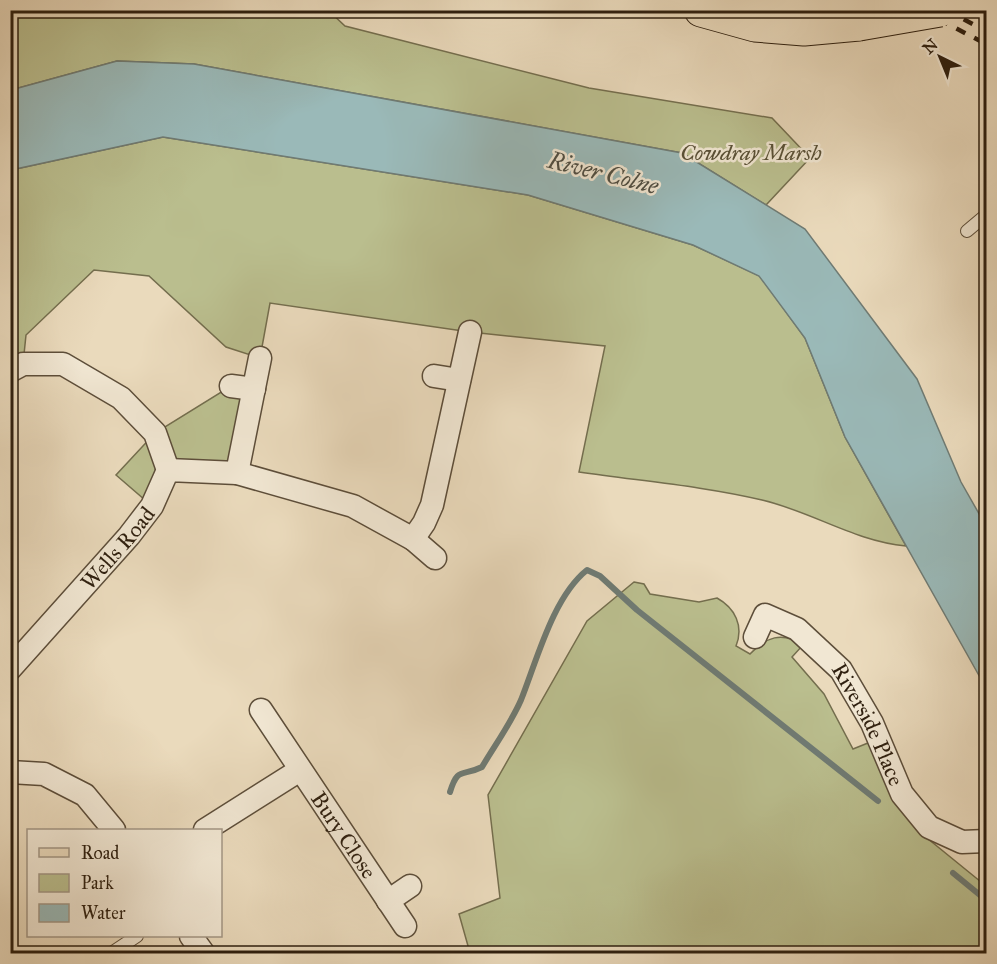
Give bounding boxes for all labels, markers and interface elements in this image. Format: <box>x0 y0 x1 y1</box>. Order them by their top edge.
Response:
north arrow <box>910 27 970 87</box>
text: N <box>919 35 942 58</box>
park label: Cowdray Marsh <box>680 139 822 166</box>
water label: River Colne <box>544 145 662 201</box>
street label: Wells Road <box>74 501 160 595</box>
street label: Riverside Place <box>826 658 910 790</box>
street label: Bury Close <box>306 786 383 883</box>
legend <box>27 829 222 937</box>
text: Road <box>81 842 119 864</box>
text: Park <box>81 872 114 894</box>
text: Water <box>81 902 126 924</box>

